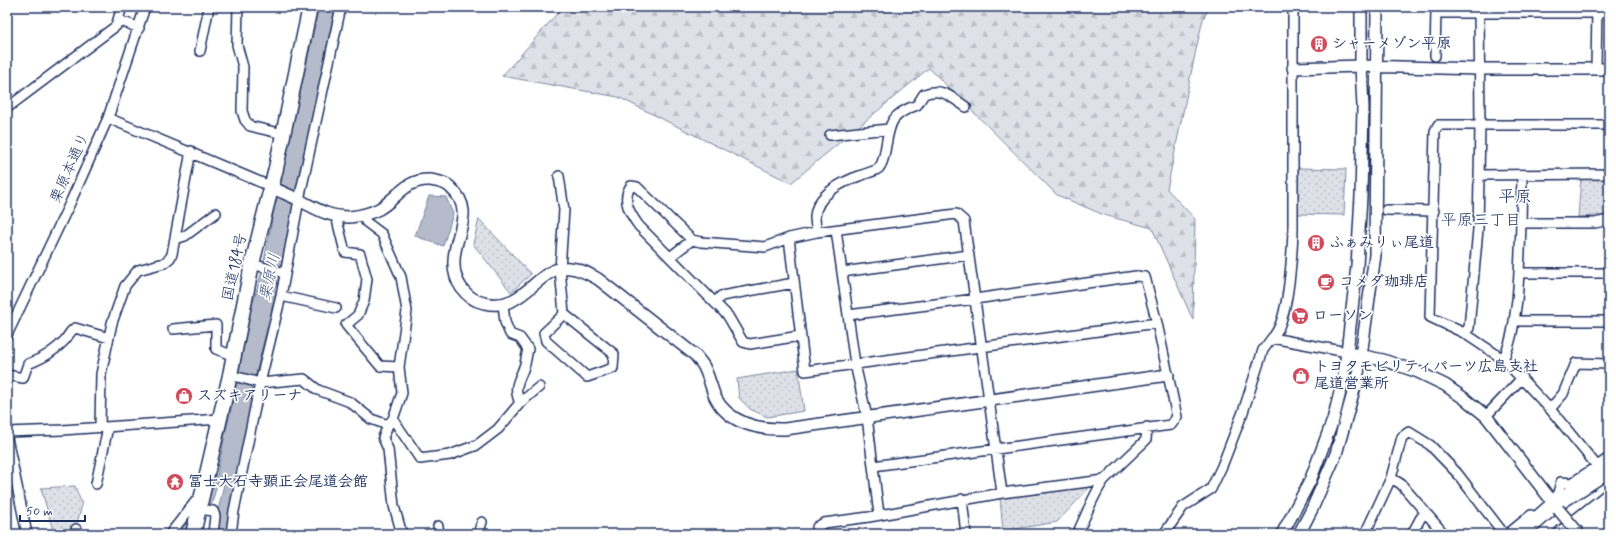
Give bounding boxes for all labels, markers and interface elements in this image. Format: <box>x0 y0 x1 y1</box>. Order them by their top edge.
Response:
building icon: シャーメゾン平原 <box>1309 34 1329 54</box>
place label: シャーメゾン平原 <box>1332 34 1451 54</box>
street label: 栗原本通り <box>46 130 94 206</box>
district label: 平原 <box>1498 186 1532 208</box>
district label: 平原三丁目 <box>1441 210 1521 231</box>
street label: 国道184号 <box>218 231 252 303</box>
building icon: ふぁみりぃ尾道 <box>1306 233 1326 253</box>
place label: ふぁみりぃ尾道 <box>1329 233 1434 253</box>
water label: 栗原川 <box>255 251 285 303</box>
cafe icon: コメダ珈琲店 <box>1316 272 1336 292</box>
place label: コメダ珈琲店 <box>1339 272 1429 292</box>
supermarket icon: ローソン <box>1290 306 1310 326</box>
place label: ローソン <box>1313 306 1373 326</box>
place label: トヨタモビリティパーツ広島支社 尾道営業所 <box>1314 357 1538 394</box>
shop icon: トヨタモビリティパーツ広島支社 尾道営業所 <box>1291 366 1311 386</box>
shop icon: スズキアリーナ <box>174 386 194 406</box>
place label: スズキアリーナ <box>197 386 303 406</box>
temple icon: 冨士大石寺顕正会尾道会館 <box>165 472 185 492</box>
place label: 冨士大石寺顕正会尾道会館 <box>188 472 368 492</box>
scale bar <box>20 497 85 523</box>
text: 50 m <box>26 504 53 520</box>

